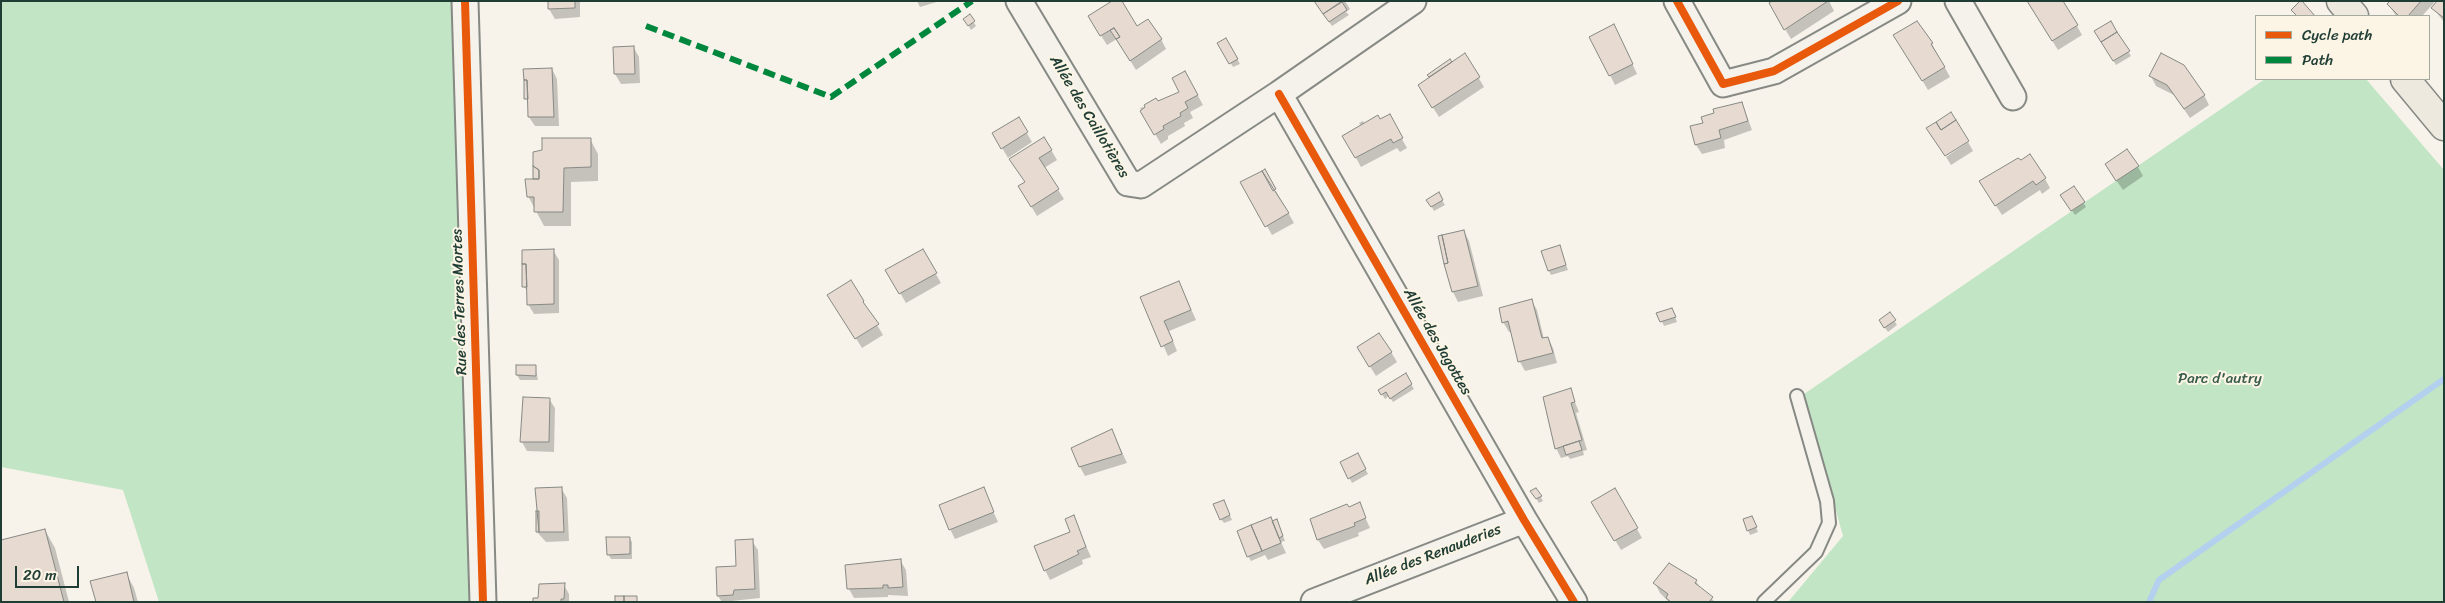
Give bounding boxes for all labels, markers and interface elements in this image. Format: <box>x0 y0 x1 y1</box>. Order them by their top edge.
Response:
legend <box>2255 15 2430 80</box>
text: Cycle path <box>2302 22 2372 48</box>
text: Path <box>2302 47 2333 73</box>
street label: Allée des Caillotières <box>1045 52 1133 182</box>
street label: Rue des Terres Mortes <box>448 229 472 375</box>
street label: Allée des Jagottes <box>1399 285 1475 399</box>
park label: Parc d'autry <box>2178 370 2262 388</box>
street label: Allée des Renauderies <box>1362 521 1504 589</box>
scale bar <box>18 556 81 588</box>
text: 20 m <box>23 562 57 588</box>

